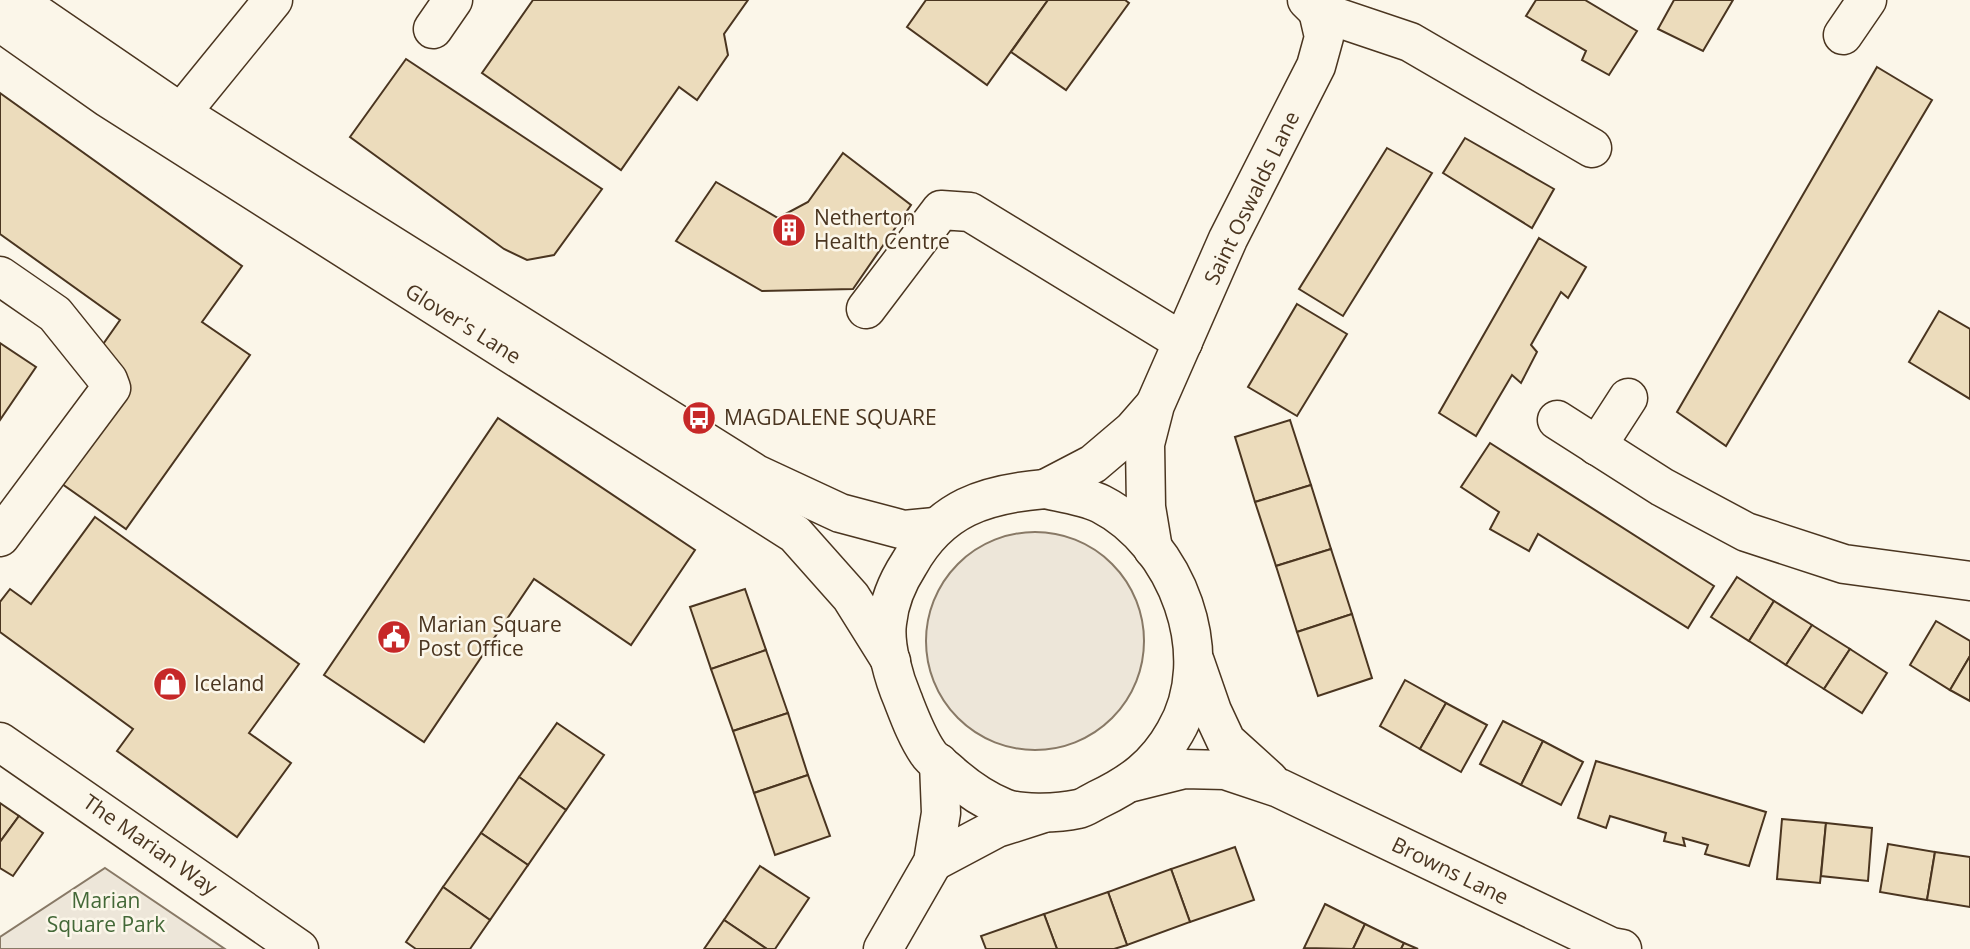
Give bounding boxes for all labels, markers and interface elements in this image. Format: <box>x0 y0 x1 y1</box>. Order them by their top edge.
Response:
street label: Saint Oswalds Lane <box>1197 106 1305 289</box>
place label: Netherton Health Centre <box>814 203 950 255</box>
building icon: Netherton Health Centre <box>770 211 808 249</box>
street label: Glover's Lane <box>400 276 527 370</box>
bus stop icon: MAGDALENE SQUARE <box>680 399 718 437</box>
place label: MAGDALENE SQUARE <box>724 403 937 431</box>
place label: Marian Square Post Office <box>418 610 562 662</box>
public building icon: Marian Square Post Office <box>375 618 413 656</box>
shop icon: Iceland <box>151 665 189 703</box>
place label: Iceland <box>194 669 264 697</box>
street label: The Marian Way <box>78 787 224 901</box>
street label: Browns Lane <box>1387 830 1514 910</box>
park label: Marian Square Park <box>47 886 165 938</box>

